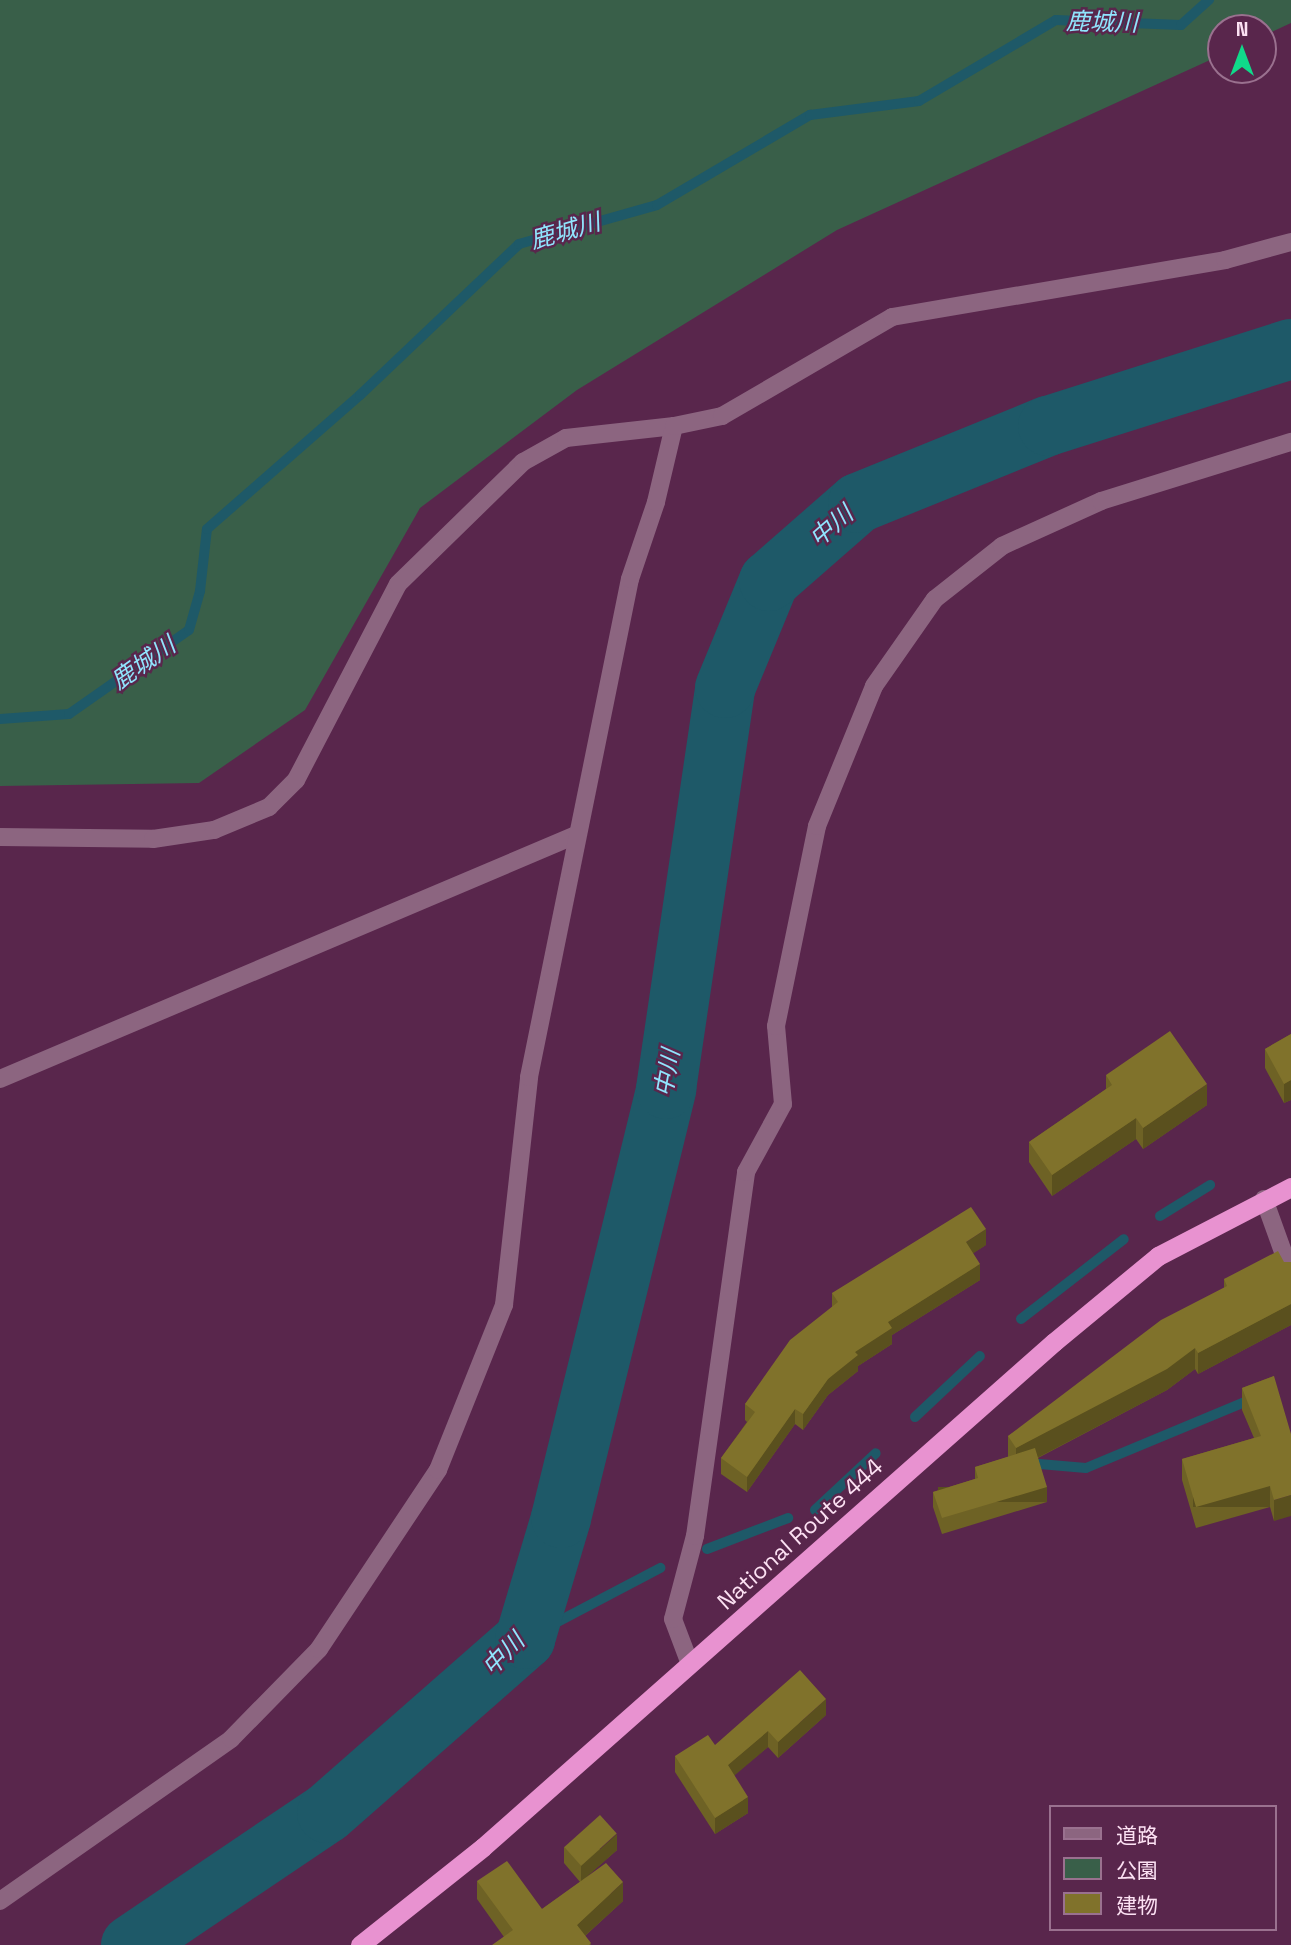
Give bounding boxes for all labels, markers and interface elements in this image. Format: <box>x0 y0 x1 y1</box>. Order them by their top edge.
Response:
water label: 鹿城川 <box>1066 7 1138 37</box>
north arrow <box>1207 14 1277 84</box>
text: N <box>1236 17 1248 42</box>
water label: 鹿城川 <box>526 207 604 255</box>
water label: 中川 <box>803 499 859 553</box>
water label: 鹿城川 <box>105 631 181 695</box>
water label: 中川 <box>649 1047 685 1099</box>
street label: National Route 444 <box>712 1453 888 1615</box>
water label: 中川 <box>476 1627 530 1681</box>
legend <box>1050 1805 1277 1931</box>
text: 道路 <box>1116 1822 1158 1849</box>
text: 公園 <box>1116 1857 1158 1884</box>
text: 建物 <box>1116 1892 1158 1919</box>

